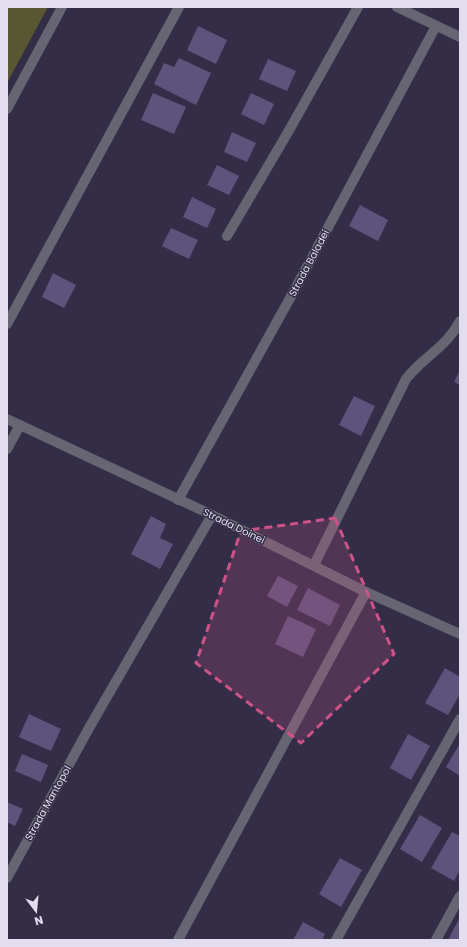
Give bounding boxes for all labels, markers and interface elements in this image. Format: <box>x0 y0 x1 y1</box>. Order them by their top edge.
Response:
street label: Strada Baladei <box>285 227 333 299</box>
street label: Strada Doinei <box>201 505 267 547</box>
street label: Strada Mantopol <box>21 763 75 843</box>
north arrow <box>16 891 56 931</box>
text: N <box>33 912 45 929</box>

